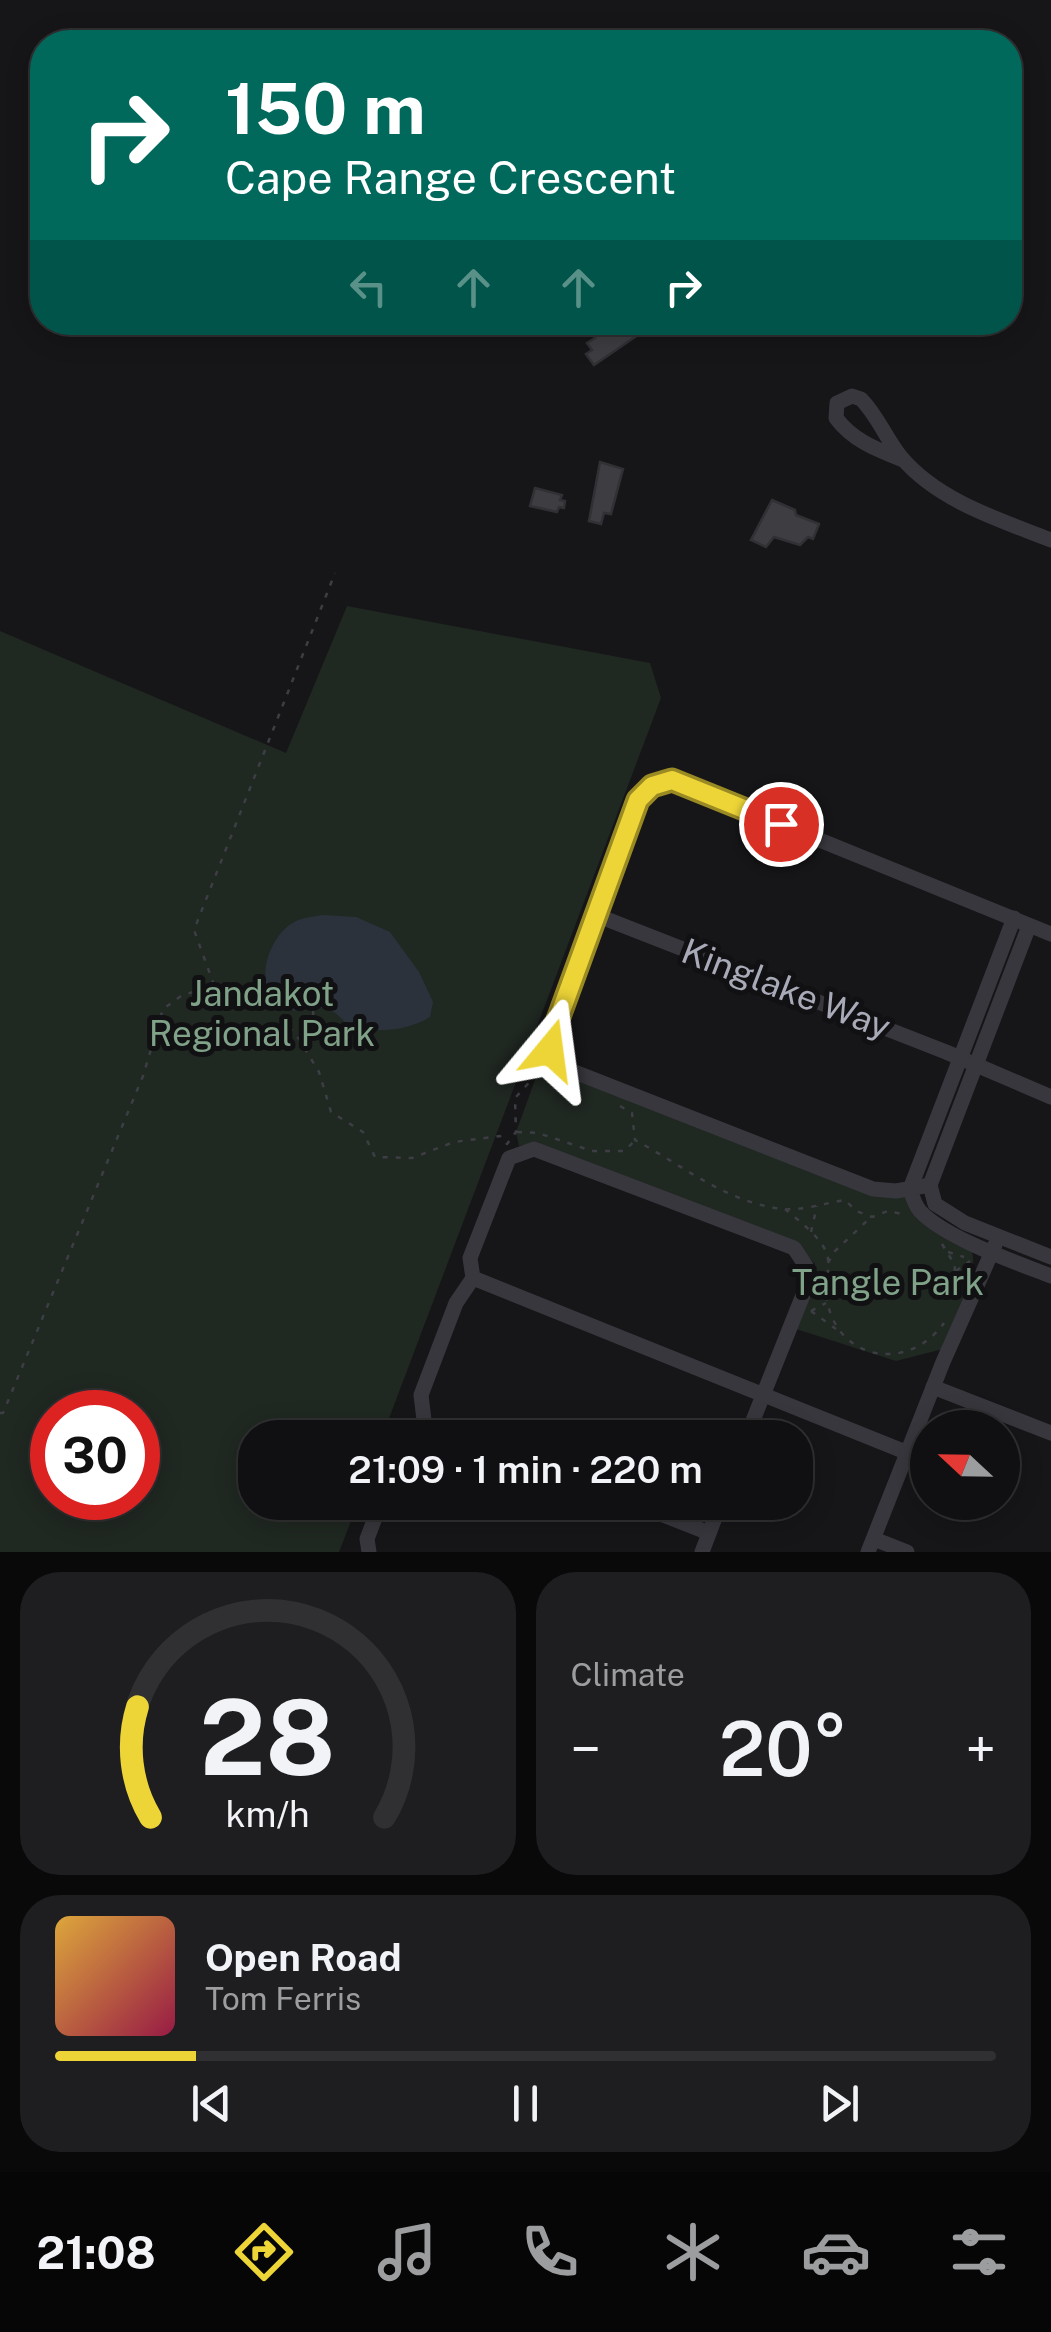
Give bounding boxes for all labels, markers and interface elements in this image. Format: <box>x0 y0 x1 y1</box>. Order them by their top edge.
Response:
text: 150 m <box>225 67 426 150</box>
icon: right <box>60 70 190 200</box>
text: Cape Range Crescent <box>225 151 676 204</box>
icon: left <box>341 260 396 315</box>
icon: ahead <box>446 260 501 315</box>
icon: ahead <box>551 260 606 315</box>
icon: right <box>656 260 711 315</box>
pin <box>739 782 824 867</box>
icon: arrive <box>754 797 809 852</box>
street label: Kinglake Way <box>676 930 896 1047</box>
park label: Jandakot Regional Park <box>149 973 375 1054</box>
position arrow <box>498 998 602 1102</box>
park label: Tangle Park <box>792 1262 984 1303</box>
speed limit sign: 30 <box>30 1390 160 1520</box>
north arrow <box>910 1410 1020 1520</box>
map controls <box>910 1410 1020 1520</box>
text: 21:09 · 1 min · 220 m <box>348 1447 703 1492</box>
text: Climate <box>571 1656 685 1693</box>
text: 28 <box>200 1676 336 1798</box>
text: 20° <box>719 1705 848 1793</box>
text: − <box>571 1717 601 1781</box>
text: + <box>965 1717 996 1781</box>
text: km/h <box>226 1793 310 1835</box>
text: Open Road <box>205 1935 402 1980</box>
text: Tom Ferris <box>205 1980 361 2017</box>
icon: previous <box>184 2076 239 2131</box>
icon: pause <box>498 2076 553 2131</box>
icon: next <box>812 2076 867 2131</box>
icon: directions <box>229 2217 299 2287</box>
icon: music <box>372 2217 442 2287</box>
icon: phone <box>515 2217 585 2287</box>
icon: climate <box>658 2217 728 2287</box>
icon: car <box>801 2217 871 2287</box>
icon: filters <box>944 2217 1014 2287</box>
text: 21:08 <box>37 2226 156 2279</box>

